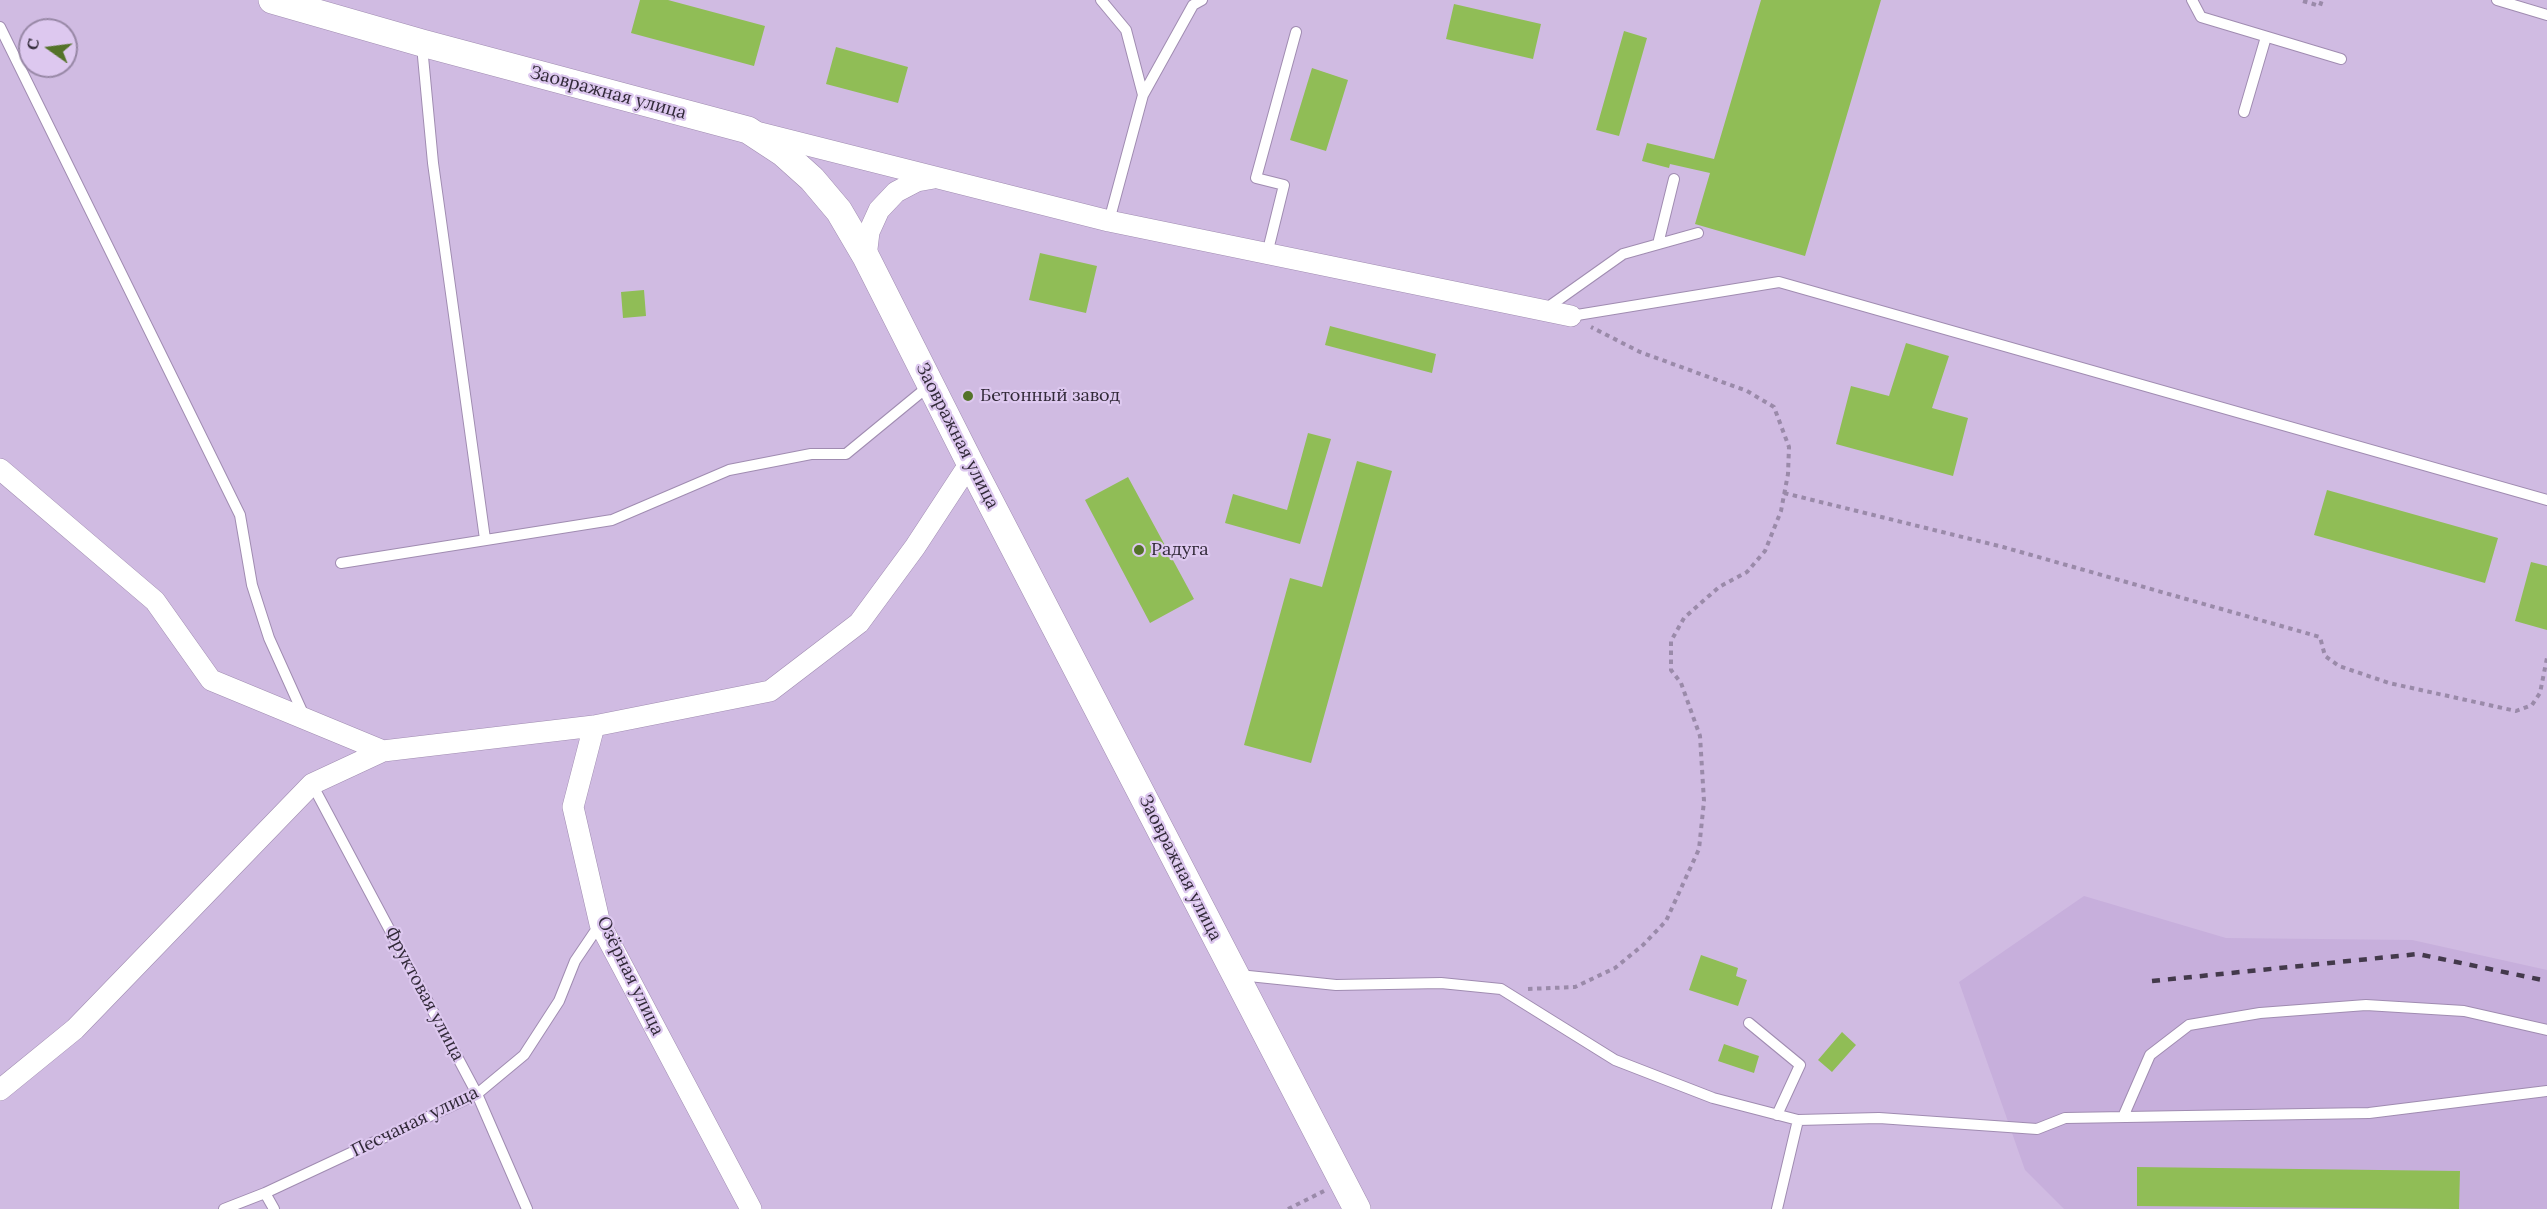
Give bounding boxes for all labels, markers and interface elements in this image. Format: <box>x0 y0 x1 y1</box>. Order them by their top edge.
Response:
north arrow <box>18 18 78 78</box>
text: С <box>21 36 44 52</box>
street label: Заовражная улица <box>527 62 689 124</box>
street label: Заовражная улица <box>911 359 1003 513</box>
place label: Бетонный завод <box>980 385 1120 407</box>
marker: Бетонный завод <box>961 389 975 403</box>
place label: Радуга <box>1151 539 1209 561</box>
marker: Радуга <box>1132 543 1146 557</box>
street label: Заовражная улица <box>1134 791 1226 945</box>
street label: Озёрная улица <box>592 913 668 1039</box>
street label: Фруктовая улица <box>380 923 468 1065</box>
street label: Песчаная улица <box>348 1082 482 1162</box>

